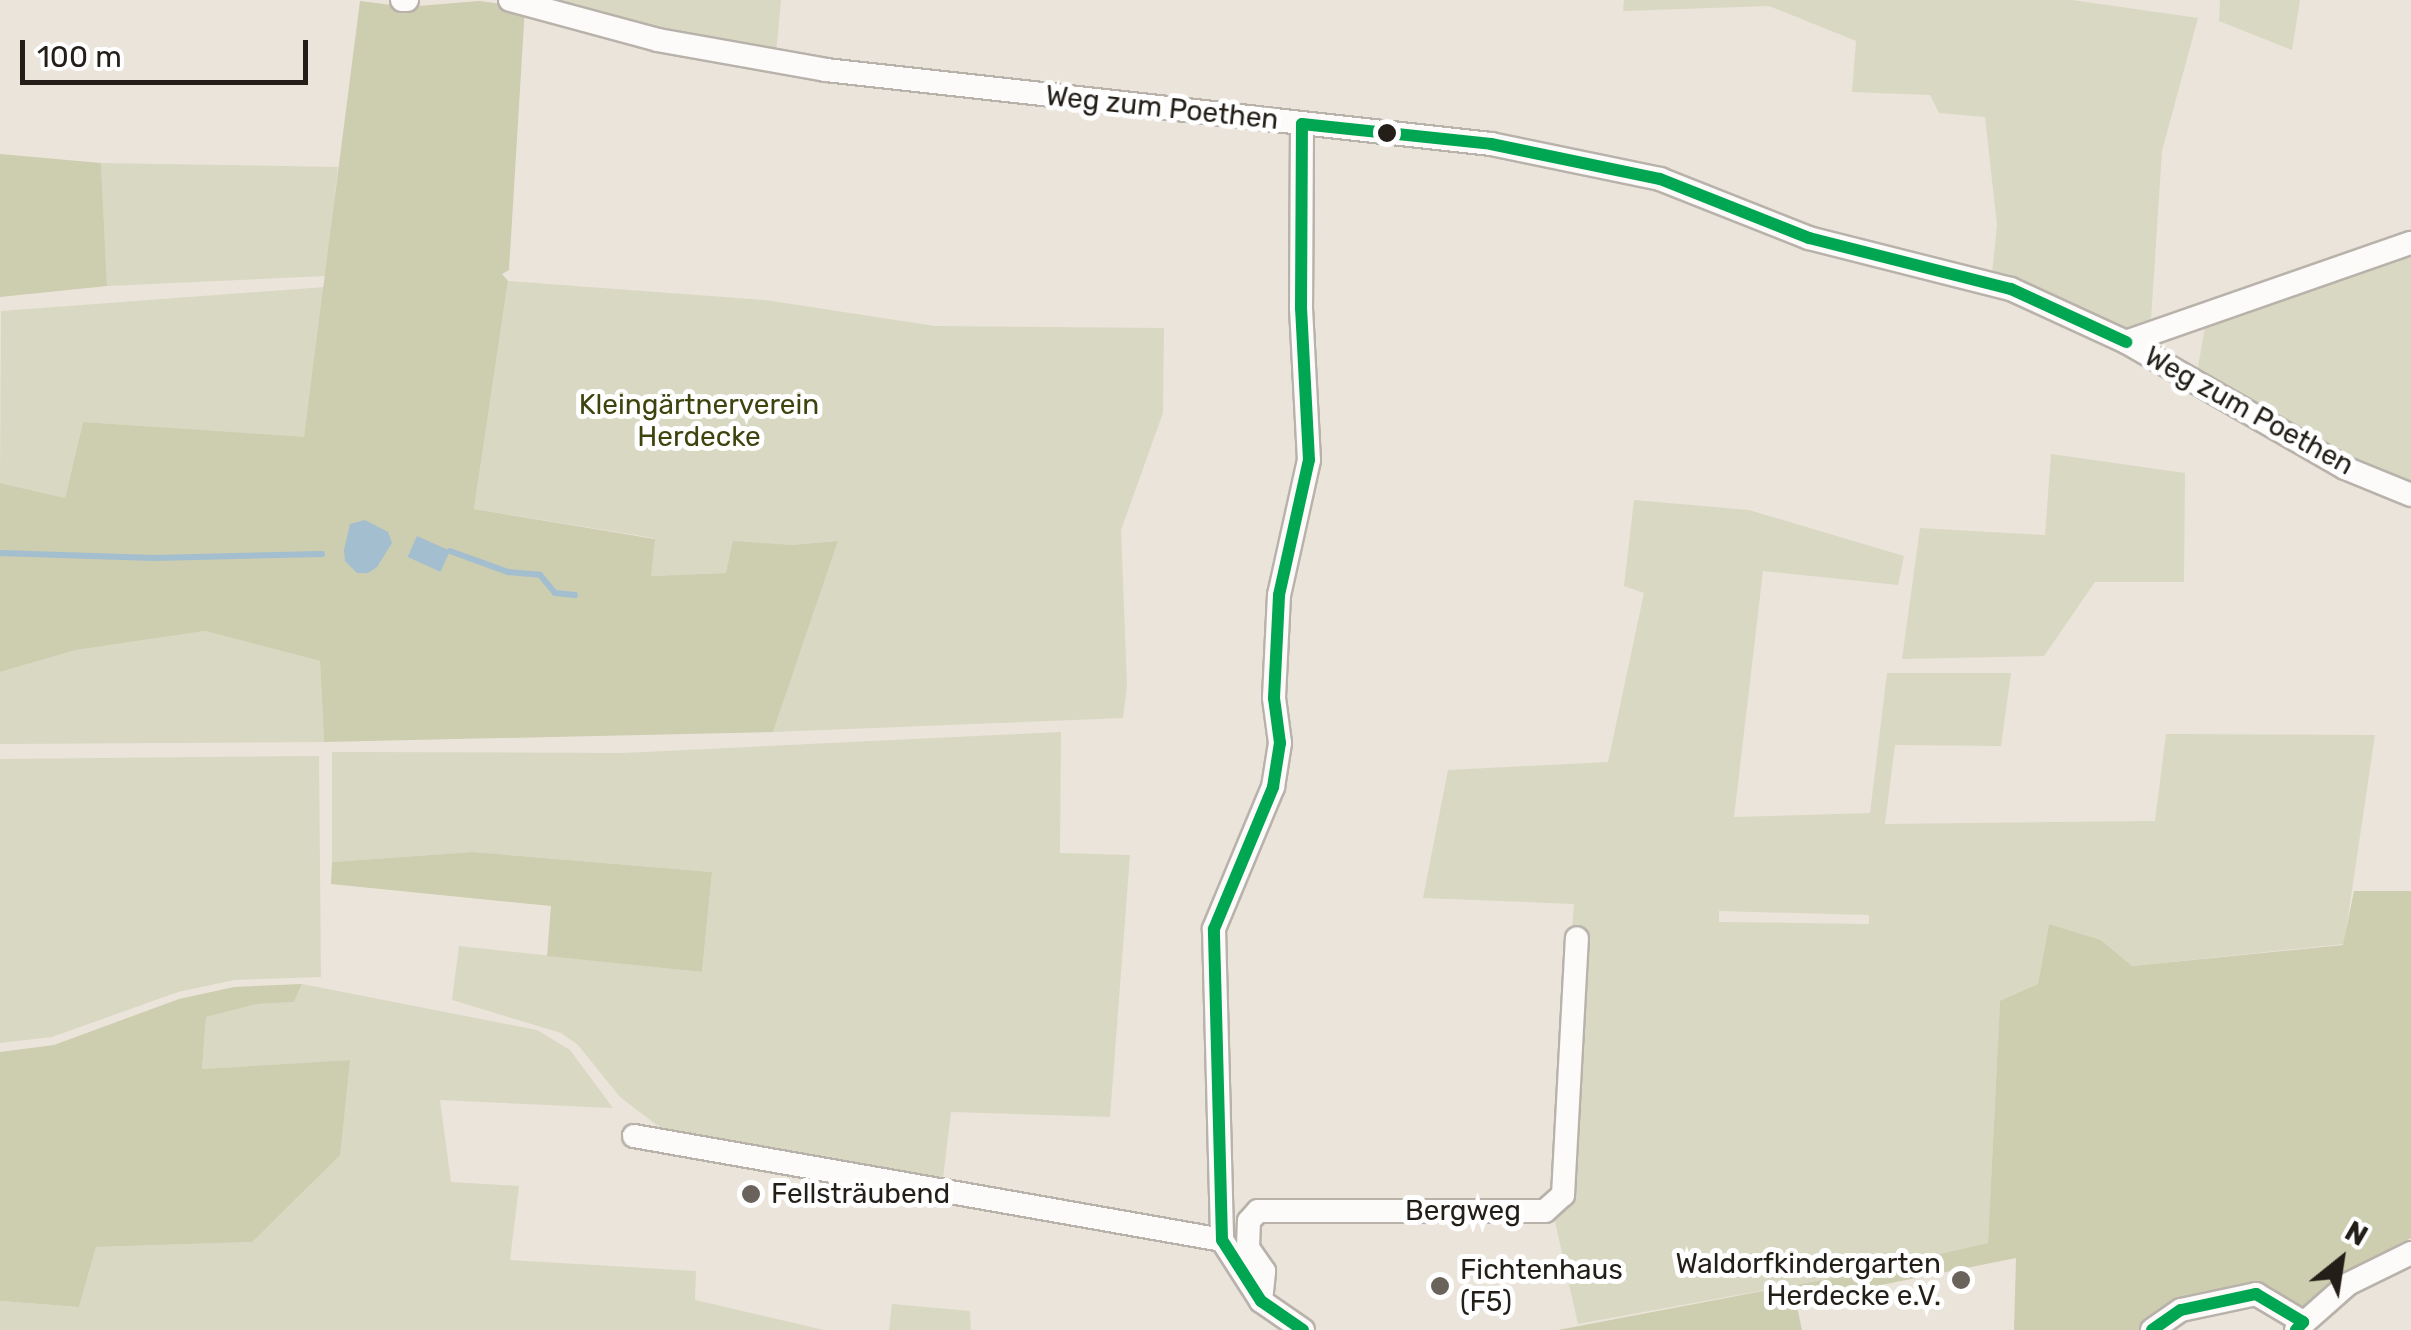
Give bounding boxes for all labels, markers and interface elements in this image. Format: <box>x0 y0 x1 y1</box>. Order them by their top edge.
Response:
scale bar <box>25 20 312 82</box>
text: 100 m <box>37 39 122 75</box>
street label: Weg zum Poethen <box>1044 79 1280 137</box>
unlabelled marker <box>1377 123 1397 143</box>
street label: Weg zum Poethen <box>2139 340 2359 482</box>
park label: Kleingärtnerverein Herdecke <box>579 388 819 454</box>
place label: Fellsträubend <box>771 1177 950 1211</box>
marker: Fellsträubend <box>740 1183 762 1205</box>
street label: Bergweg <box>1405 1194 1521 1228</box>
north arrow <box>2291 1210 2391 1310</box>
text: N <box>2339 1214 2373 1253</box>
place label: Waldorfkindergarten Herdecke e.V. <box>1675 1247 1941 1313</box>
place label: Fichtenhaus (F5) <box>1460 1253 1623 1319</box>
marker: Waldorfkindergarten Herdecke e.V. <box>1950 1269 1972 1291</box>
marker: Fichtenhaus (F5) <box>1429 1275 1451 1297</box>

